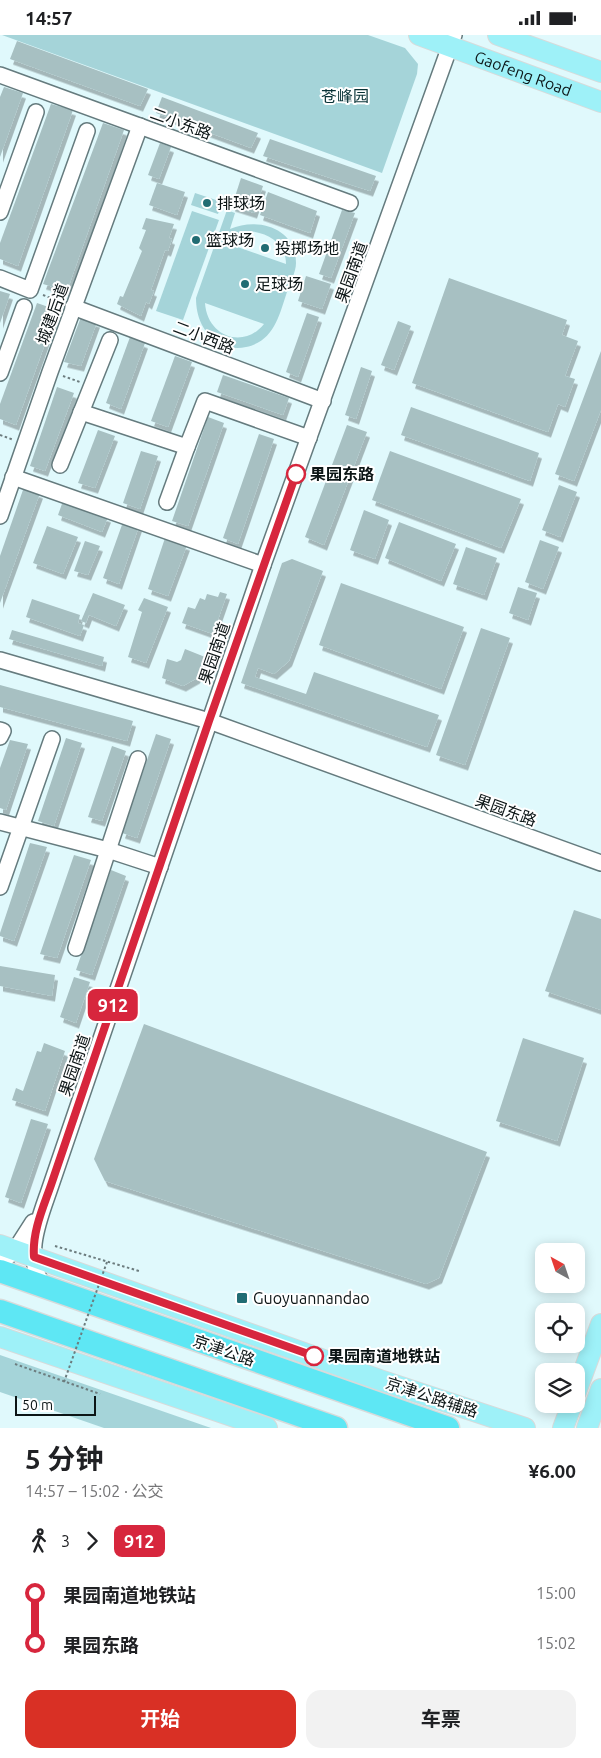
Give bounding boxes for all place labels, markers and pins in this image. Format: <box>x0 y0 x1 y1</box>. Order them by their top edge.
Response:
place label: 排球场 <box>217 194 265 212</box>
marker: 排球场 <box>201 197 213 209</box>
place label: 篮球场 <box>206 231 254 249</box>
marker: 篮球场 <box>190 234 202 246</box>
place label: 投掷场地 <box>275 239 339 257</box>
marker: 投掷场地 <box>259 242 271 254</box>
place label: 足球场 <box>255 275 303 293</box>
marker: 足球场 <box>239 278 251 290</box>
marker: 果园东路 <box>286 464 306 484</box>
place label: 果园东路 <box>310 465 374 483</box>
place label: Guoyuannandao <box>253 1289 370 1307</box>
marker: Guoyuannandao <box>235 1291 249 1305</box>
marker: 果园南道地铁站 <box>304 1346 324 1366</box>
place label: 果园南道地铁站 <box>328 1347 440 1365</box>

